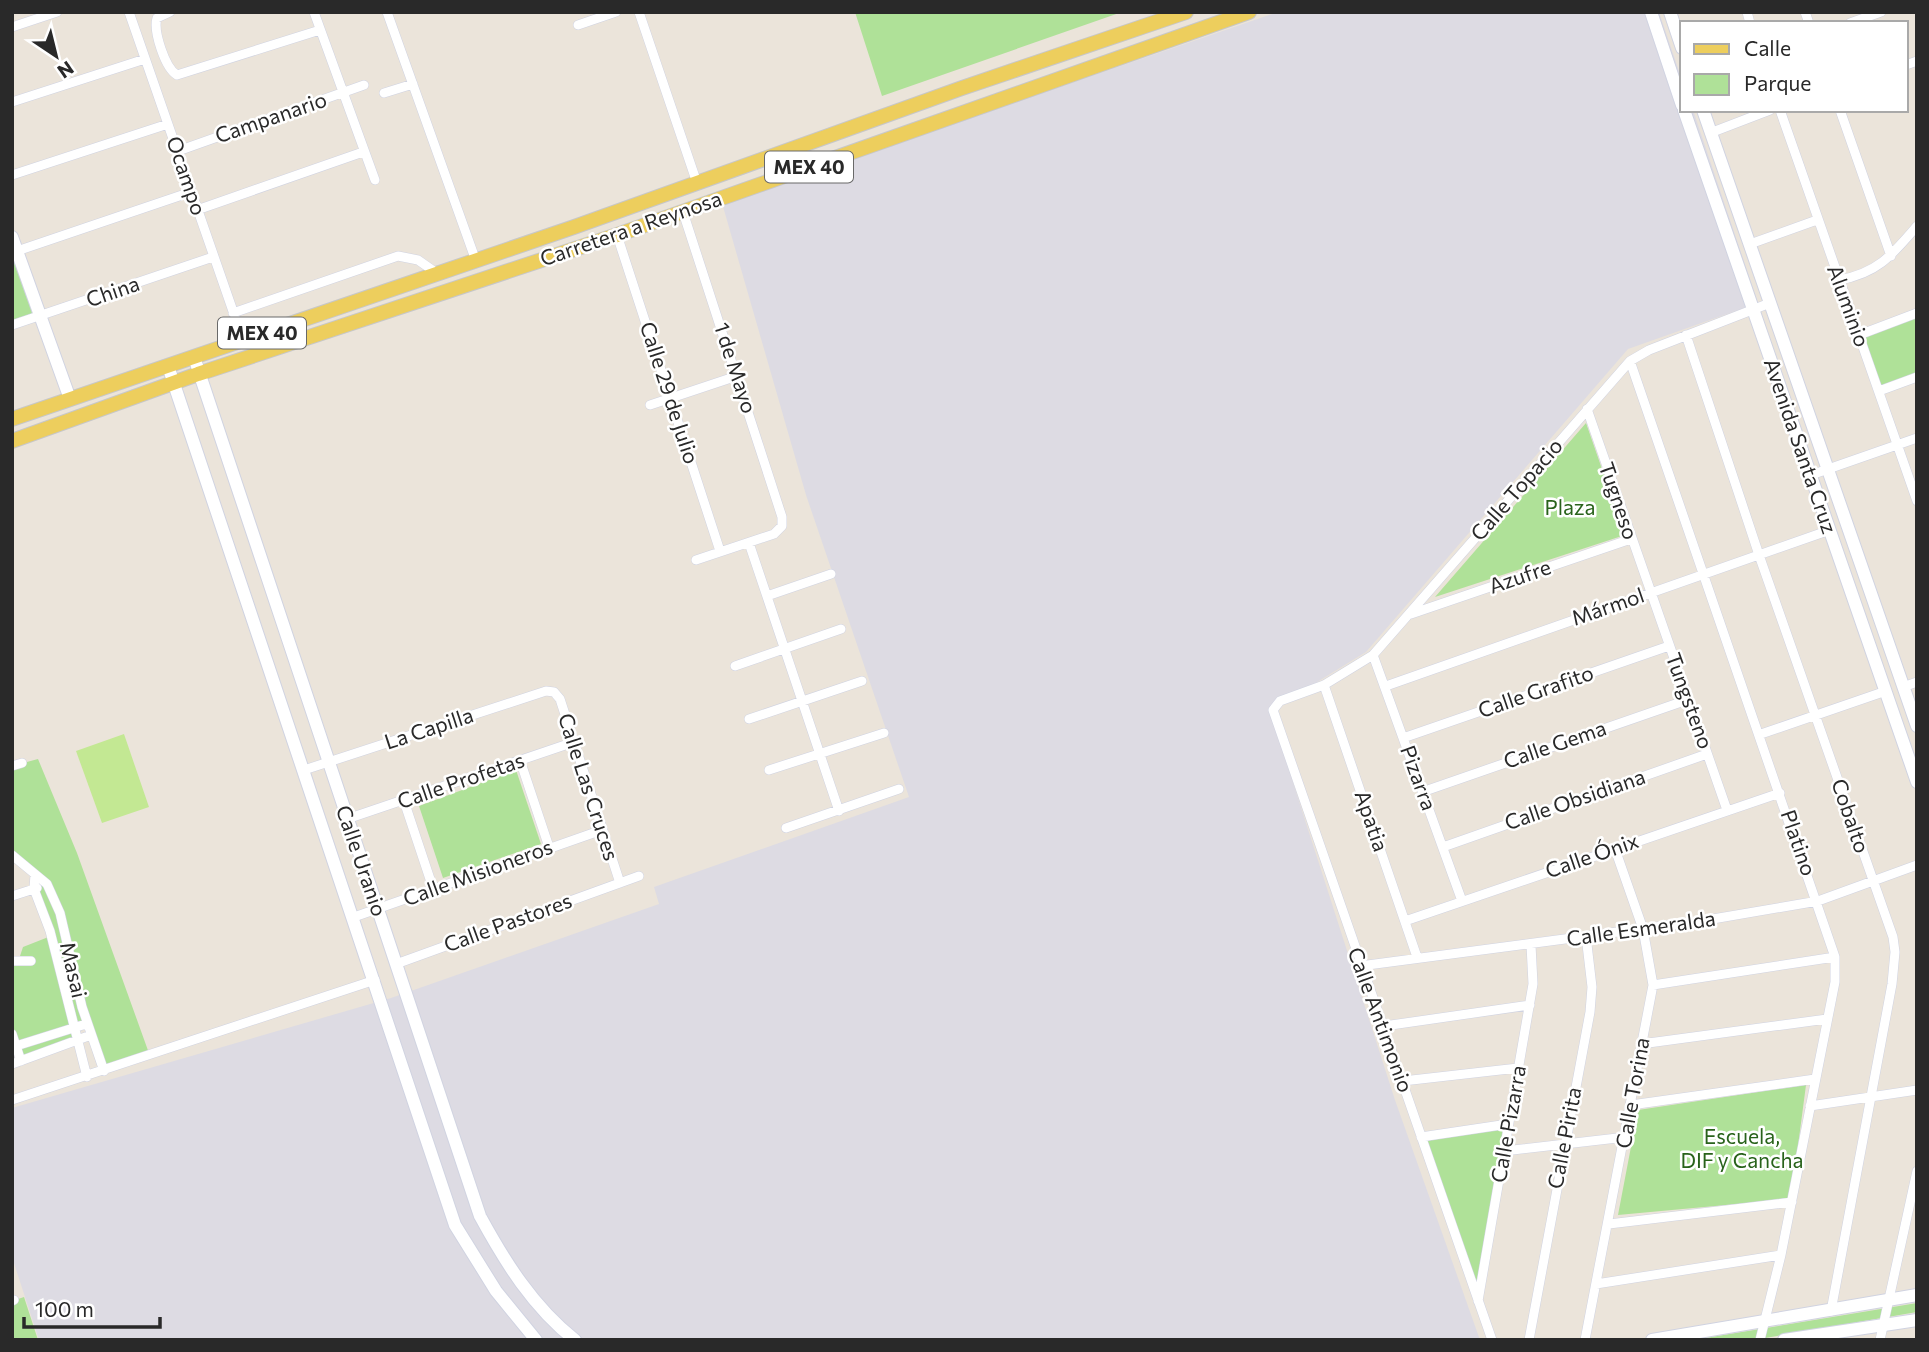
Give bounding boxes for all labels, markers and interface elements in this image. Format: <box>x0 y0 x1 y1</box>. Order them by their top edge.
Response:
north arrow <box>21 21 91 91</box>
legend <box>1680 21 1908 112</box>
text: Calle <box>1744 35 1791 60</box>
text: N <box>54 57 78 84</box>
text: Parque <box>1744 70 1811 95</box>
street label: Campanario <box>211 86 330 147</box>
street label: Ocampo <box>162 133 213 218</box>
road number: MEX 40 <box>765 152 853 182</box>
street label: Carretera a Reynosa <box>536 185 725 270</box>
street label: Aluminio <box>1823 261 1876 350</box>
street label: China <box>83 270 143 311</box>
road number: MEX 40 <box>218 318 306 348</box>
street label: Calle 29 de Julio <box>636 318 705 467</box>
street label: 1 de Mayo <box>710 319 763 416</box>
street label: Avenida Santa Cruz <box>1760 355 1843 536</box>
street label: Calle Topacio <box>1465 433 1567 545</box>
street label: Tugneso <box>1595 459 1644 542</box>
park label: Plaza <box>1545 494 1595 519</box>
street label: Azufre <box>1485 553 1554 598</box>
street label: Mármol <box>1568 581 1647 630</box>
street label: Tungsteno <box>1661 649 1719 752</box>
street label: Calle Grafito <box>1475 659 1596 722</box>
street label: La Capilla <box>381 701 476 754</box>
street label: Calle Las Cruces <box>554 710 625 863</box>
street label: Calle Gema <box>1500 714 1609 773</box>
street label: Pizarra <box>1396 741 1443 813</box>
street label: Calle Profetas <box>394 746 527 813</box>
street label: Calle Obsidiana <box>1501 763 1648 834</box>
street label: Cobalto <box>1827 775 1876 856</box>
street label: Apatia <box>1350 787 1394 854</box>
street label: Calle Uranio <box>332 802 393 919</box>
street label: Platino <box>1777 806 1822 879</box>
street label: Calle Ónix <box>1542 827 1641 882</box>
street label: Calle Misioneros <box>399 833 556 910</box>
street label: Calle Pastores <box>440 887 575 956</box>
street label: Calle Esmeralda <box>1565 905 1717 950</box>
street label: Masai <box>56 939 93 1000</box>
street label: Calle Antimonio <box>1344 944 1419 1095</box>
street label: Calle Torina <box>1609 1035 1654 1150</box>
street label: Calle Pizarra <box>1485 1063 1530 1184</box>
street label: Calle Pirita <box>1541 1085 1586 1191</box>
park label: Escuela, DIF y Cancha <box>1680 1123 1804 1172</box>
scale bar <box>24 1286 161 1330</box>
text: 100 m <box>35 1296 94 1321</box>

